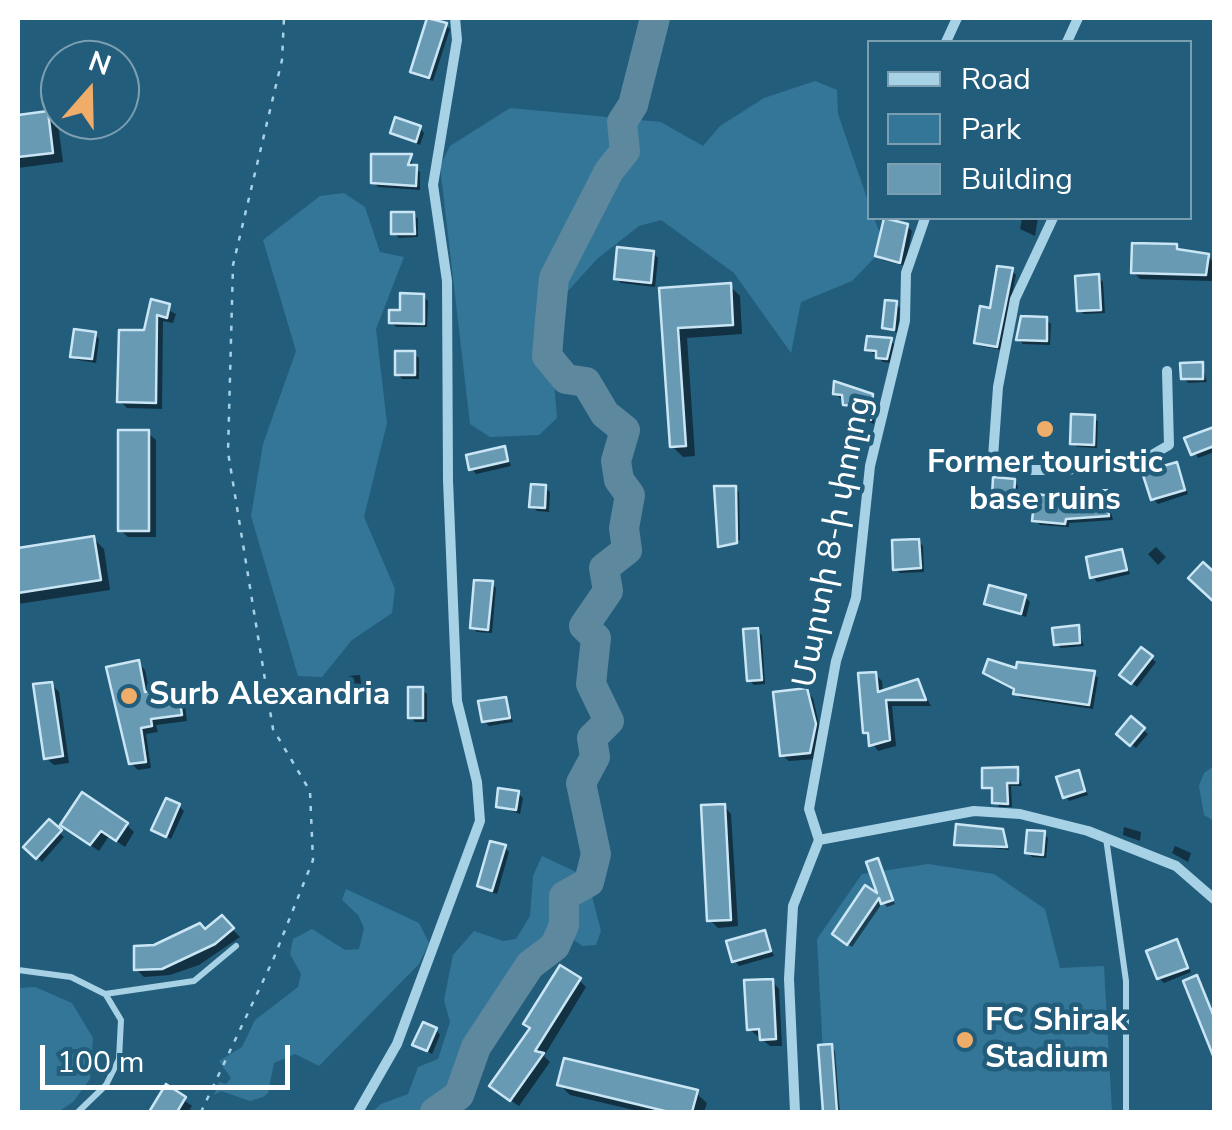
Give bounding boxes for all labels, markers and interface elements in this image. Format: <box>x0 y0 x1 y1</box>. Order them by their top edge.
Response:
north arrow <box>40 40 140 140</box>
legend <box>867 40 1192 220</box>
text: N <box>83 42 116 85</box>
text: Road <box>961 59 1031 100</box>
text: Park <box>961 109 1021 150</box>
text: Building <box>961 159 1073 200</box>
street label: Մարտի 8-ի փողոց <box>787 393 881 691</box>
marker: Former touristic base ruins <box>1034 418 1056 440</box>
place label: Former touristic base ruins <box>927 445 1163 520</box>
place label: Surb Alexandria <box>149 677 390 715</box>
marker: Surb Alexandria <box>118 685 140 707</box>
place label: FC Shirak Stadium <box>985 1003 1127 1078</box>
scale bar <box>45 1025 295 1087</box>
marker: FC Shirak Stadium <box>954 1029 976 1051</box>
text: 100 m <box>57 1042 144 1083</box>

